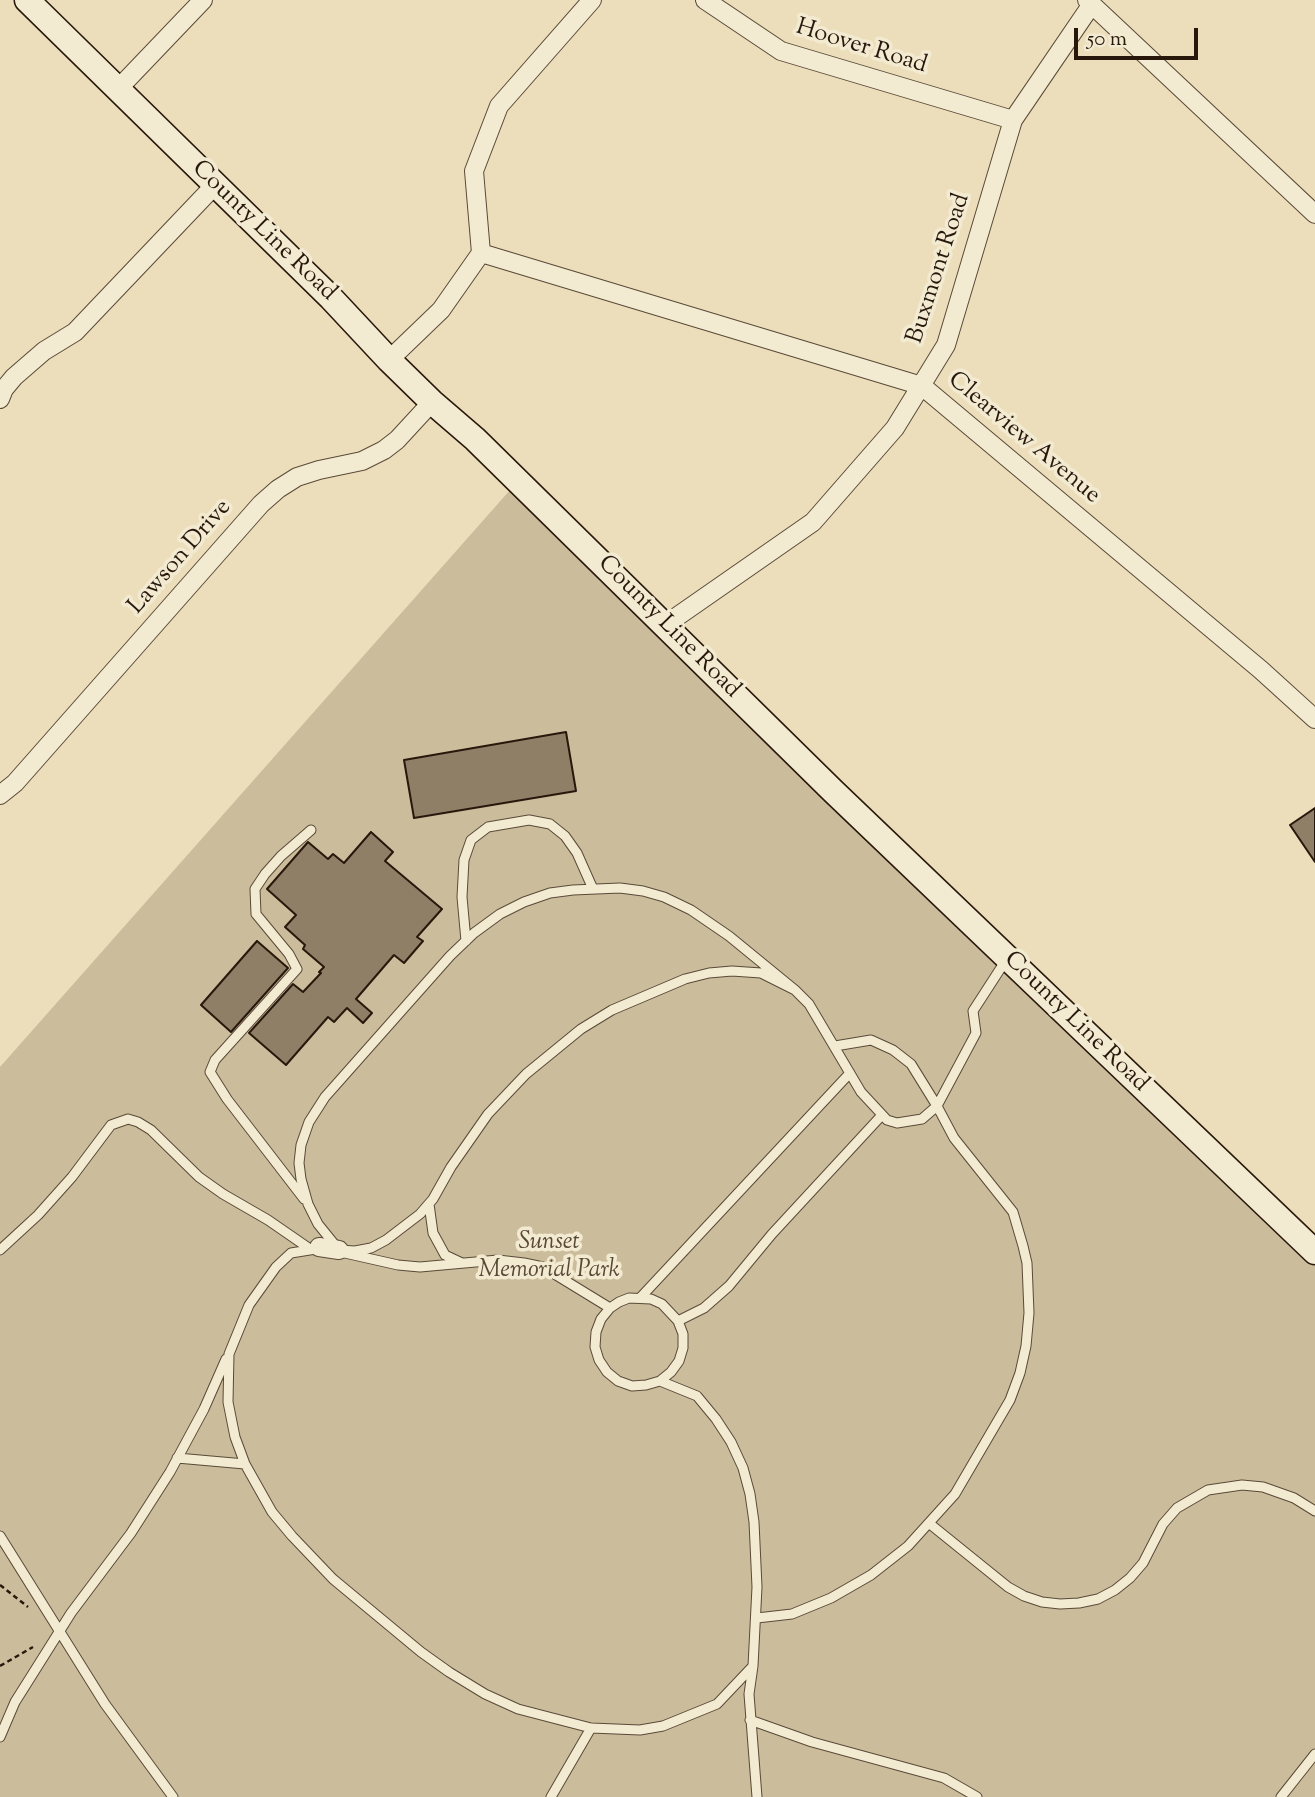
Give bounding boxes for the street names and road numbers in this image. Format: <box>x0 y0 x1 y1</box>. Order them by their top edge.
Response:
street label: Hoover Road <box>792 14 930 82</box>
street label: County Line Road <box>185 156 341 308</box>
street label: Buxmont Road <box>902 190 978 348</box>
street label: Clearview Avenue <box>941 367 1105 511</box>
street label: Lawson Drive <box>123 495 239 621</box>
street label: County Line Road <box>591 551 745 705</box>
street label: County Line Road <box>997 947 1153 1099</box>

